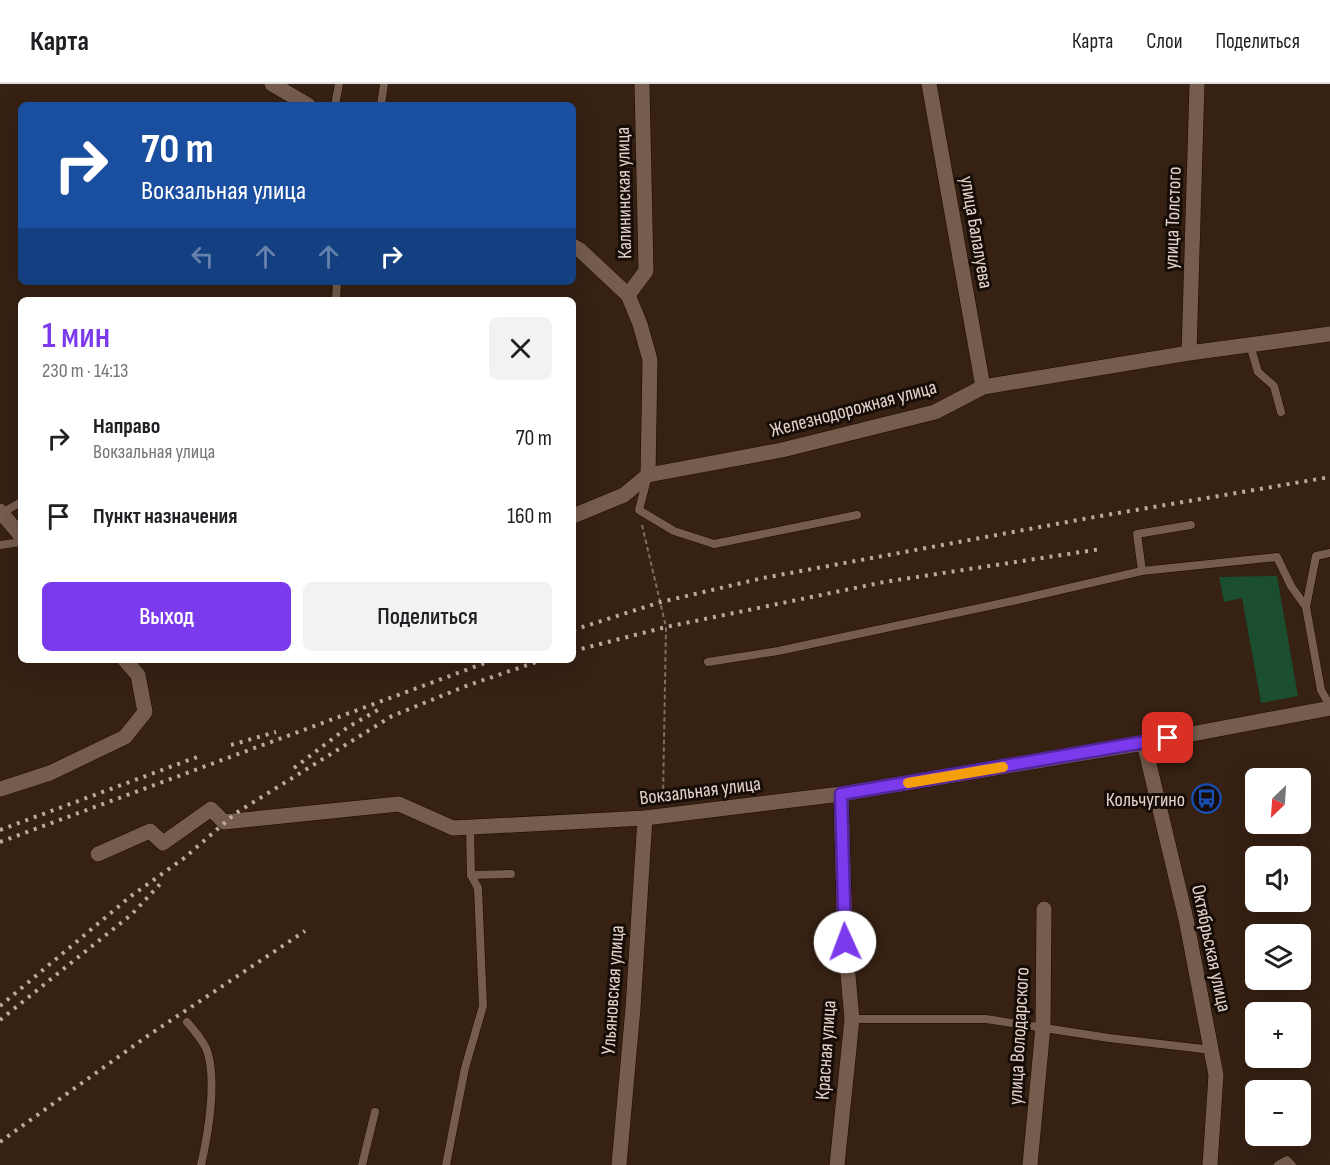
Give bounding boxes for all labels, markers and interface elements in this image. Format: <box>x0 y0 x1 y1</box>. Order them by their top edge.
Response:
text: Карта <box>30 25 89 58</box>
text: Карта <box>1072 29 1113 54</box>
text: Слои <box>1146 29 1182 54</box>
text: Поделиться <box>1215 29 1300 54</box>
text: 70 m <box>141 124 214 175</box>
icon: right <box>42 126 120 204</box>
street label: Калининская улица <box>611 127 637 259</box>
street label: улица Толстого <box>1159 166 1187 270</box>
street label: улица Балалуева <box>954 174 998 290</box>
text: Вокзальная улица <box>141 175 306 207</box>
icon: left <box>186 240 219 273</box>
icon: ahead <box>249 240 282 273</box>
icon: ahead <box>312 240 345 273</box>
icon: right <box>375 240 408 273</box>
text: 1 мин <box>42 315 110 358</box>
button: close <box>489 317 552 380</box>
text: 230 m · 14:13 <box>42 359 128 383</box>
street label: Железнодорожная улица <box>767 375 939 443</box>
text: Направо <box>93 413 160 440</box>
icon: right <box>42 422 75 455</box>
text: 70 m <box>516 425 552 452</box>
text: Вокзальная улица <box>93 440 215 464</box>
icon: arrive <box>42 500 75 533</box>
text: Пункт назначения <box>93 503 237 530</box>
text: 160 m <box>507 503 552 530</box>
button: Выход <box>42 582 291 651</box>
button: Поделиться <box>303 582 552 651</box>
pin <box>1142 712 1193 763</box>
icon: arrive <box>1151 721 1184 754</box>
north arrow <box>1245 768 1311 834</box>
map controls <box>1245 768 1311 1146</box>
street label: Вокзальная улица <box>638 772 762 810</box>
bus stop icon: Кольчугино <box>1190 783 1222 815</box>
place label: Кольчугино <box>1106 788 1185 812</box>
button: sound <box>1245 846 1311 912</box>
street label: Октябрьская улица <box>1186 882 1236 1014</box>
position arrow <box>813 910 877 974</box>
button: layers <box>1245 924 1311 990</box>
street label: Ульяновская улица <box>597 925 629 1056</box>
street label: улица Володарского <box>1003 967 1035 1106</box>
street label: Красная улица <box>811 1000 841 1101</box>
button: + <box>1245 1002 1311 1068</box>
button: − <box>1245 1080 1311 1146</box>

